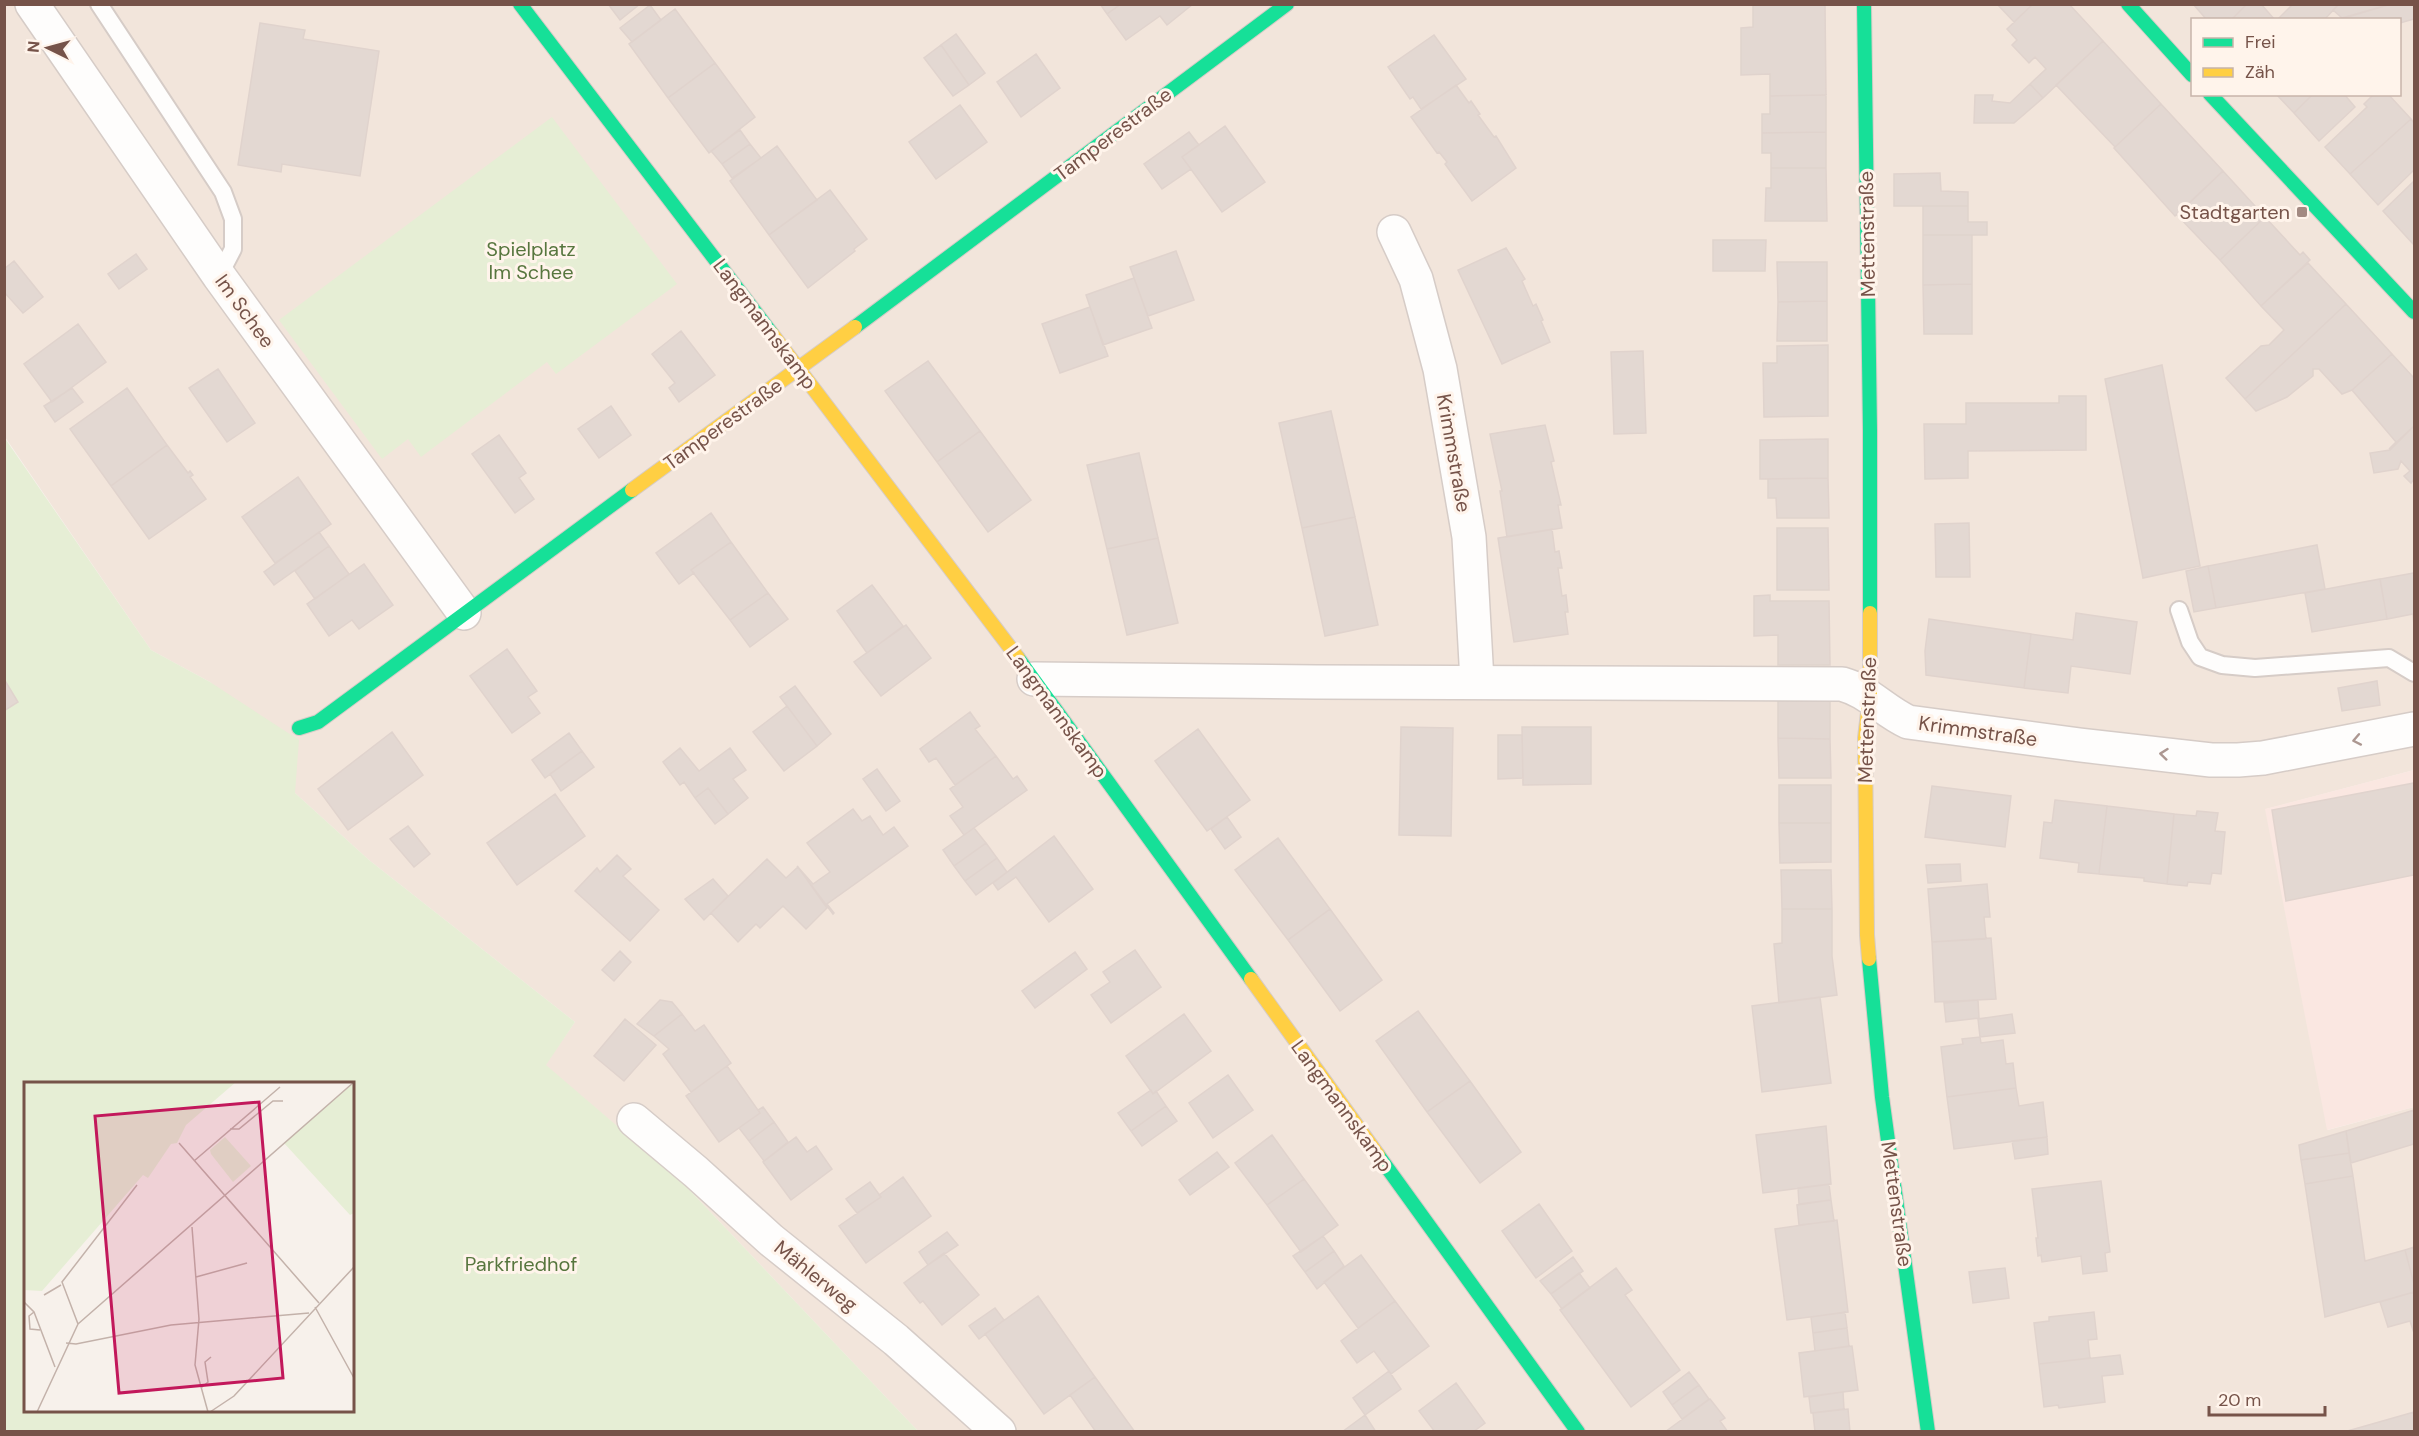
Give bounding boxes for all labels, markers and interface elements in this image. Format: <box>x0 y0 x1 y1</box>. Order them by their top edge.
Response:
north arrow <box>18 18 78 78</box>
legend <box>2191 18 2401 96</box>
text: Frei <box>2245 30 2276 54</box>
text: N <box>23 40 45 53</box>
text: Zäh <box>2245 60 2275 84</box>
street label: Tamperestraße <box>1049 81 1177 187</box>
street label: Mettenstraße <box>1853 171 1881 297</box>
place label: Stadtgarten <box>2179 199 2290 225</box>
marker: Stadtgarten <box>2295 205 2309 219</box>
park label: Spielplatz Im Schee <box>486 236 576 285</box>
street label: Langmannskamp <box>707 253 823 395</box>
street label: Im Schee <box>209 269 281 353</box>
street label: Tamperestraße <box>658 372 788 476</box>
street label: Krimmstraße <box>1431 392 1477 514</box>
street label: Langmannskamp <box>1000 641 1114 783</box>
street label: Mettenstraße <box>1852 657 1882 783</box>
street label: Krimmstraße <box>1917 710 2039 752</box>
one-way arrow <box>2352 733 2362 746</box>
one-way arrow <box>2160 749 2169 761</box>
street label: Langmannskamp <box>1285 1035 1399 1177</box>
inset map <box>24 1082 354 1412</box>
street label: Mettenstraße <box>1875 1140 1919 1268</box>
street label: Mählerweg <box>769 1235 863 1317</box>
park label: Parkfriedhof <box>465 1251 577 1277</box>
scale bar <box>2209 1379 2324 1417</box>
text: 20 m <box>2218 1388 2261 1412</box>

